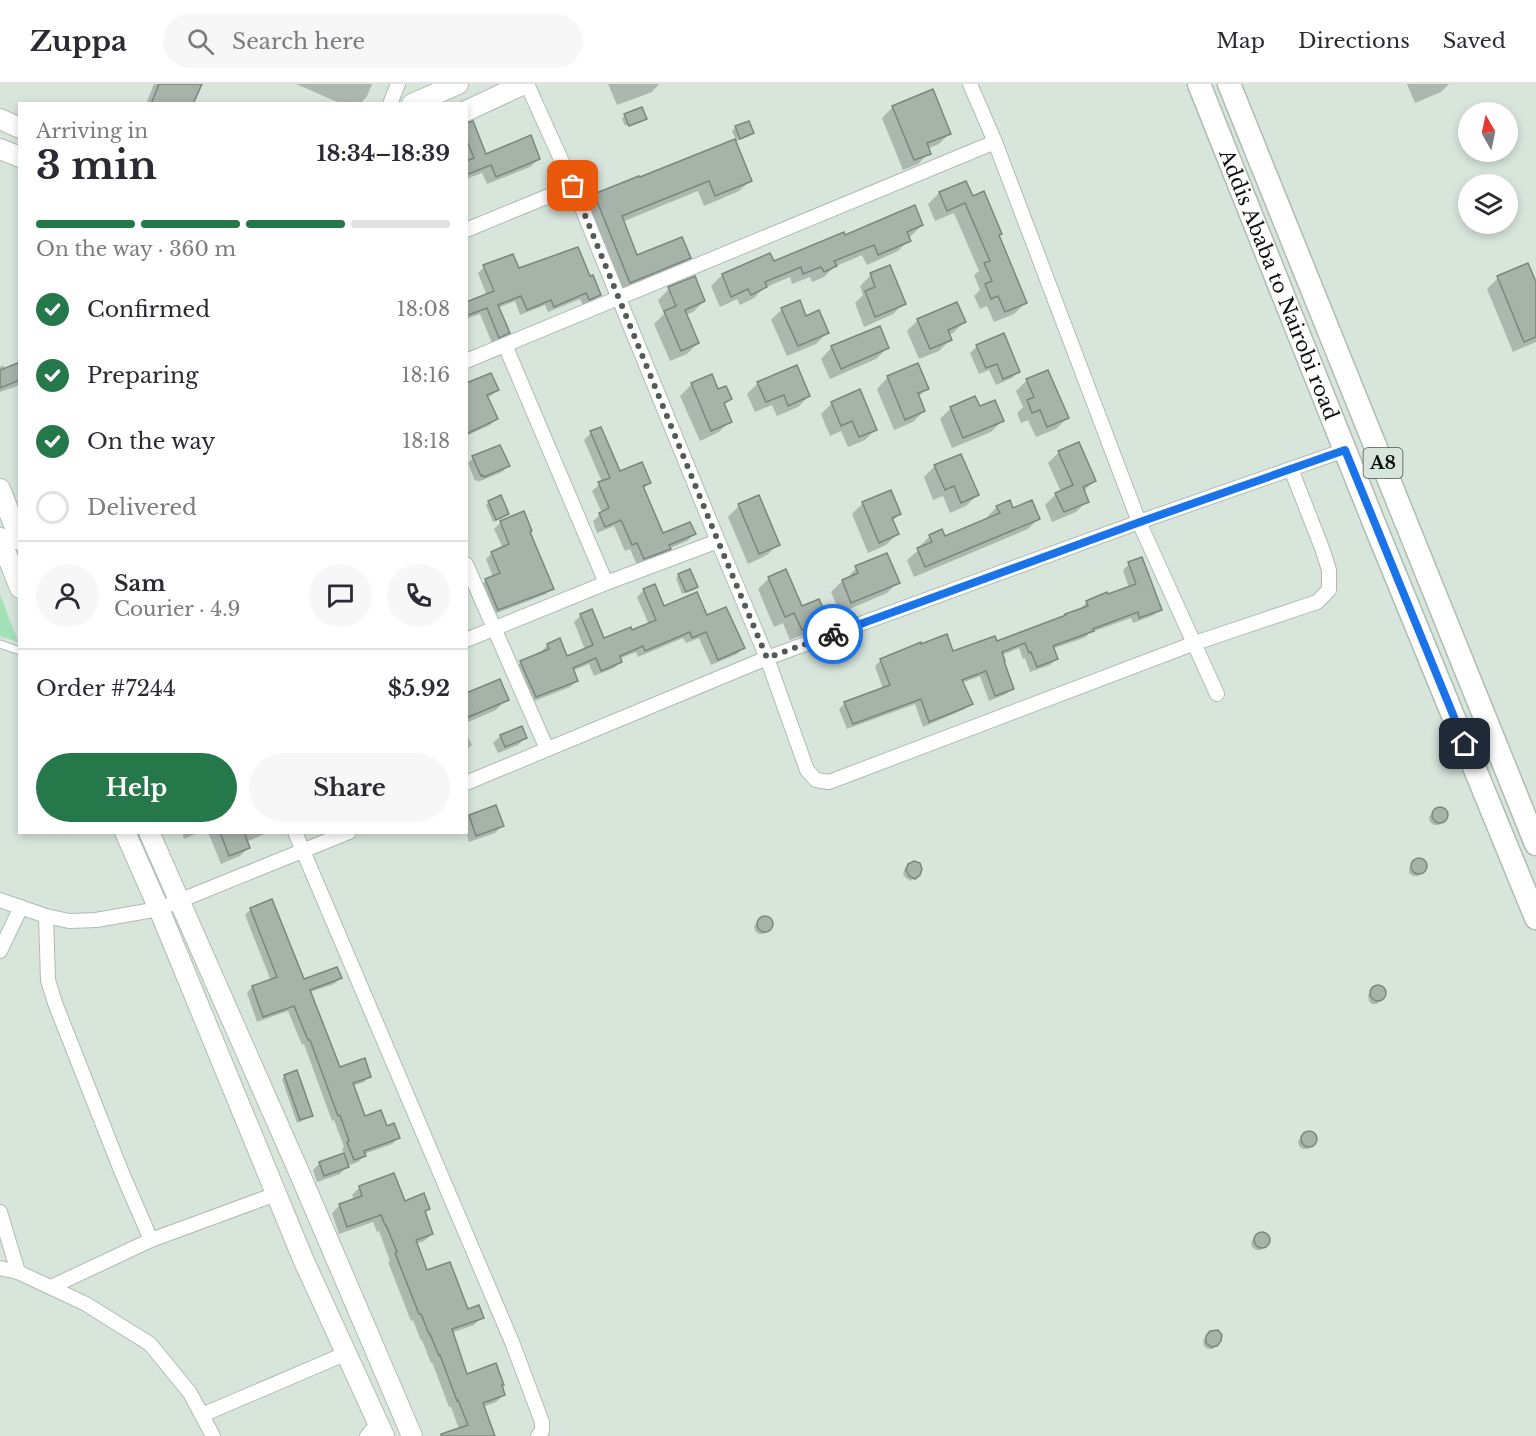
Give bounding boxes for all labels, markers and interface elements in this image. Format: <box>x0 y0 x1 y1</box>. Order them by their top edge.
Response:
search box <box>163 14 583 68</box>
text: Zuppa <box>30 24 127 59</box>
icon: search <box>184 25 217 58</box>
text: Search here <box>232 28 365 55</box>
text: Map <box>1216 28 1265 54</box>
text: Directions <box>1298 28 1410 54</box>
text: Saved <box>1443 28 1506 54</box>
north arrow <box>1458 102 1518 162</box>
map controls <box>1458 102 1518 234</box>
text: Arriving in <box>36 119 148 143</box>
text: 18:34–18:39 <box>317 140 450 167</box>
text: 3 min <box>36 141 157 190</box>
street label: Addis Ababa to Nairobi road <box>1214 145 1344 423</box>
pin <box>547 160 598 211</box>
icon: bag <box>556 169 589 202</box>
button: layers <box>1458 174 1518 234</box>
text: On the way · 360 m <box>36 237 236 261</box>
icon: check <box>36 293 69 326</box>
text: Confirmed <box>87 296 210 323</box>
text: 18:08 <box>397 297 450 321</box>
icon: check <box>36 359 69 392</box>
text: Preparing <box>87 362 198 389</box>
text: 18:16 <box>401 363 450 387</box>
icon: check <box>36 425 69 458</box>
text: On the way <box>87 428 215 455</box>
text: 18:18 <box>402 429 450 453</box>
road number: A8 <box>1364 448 1402 478</box>
text: Delivered <box>87 494 197 521</box>
button: person <box>36 564 99 627</box>
button: chat <box>309 564 372 627</box>
button: phone <box>387 564 450 627</box>
text: Sam <box>114 570 166 597</box>
text: Courier · 4.9 <box>114 597 240 621</box>
courier <box>803 604 863 664</box>
icon: bike <box>817 618 850 651</box>
text: Order #7244 <box>36 675 176 702</box>
text: $5.92 <box>388 675 450 702</box>
pin <box>1439 718 1490 769</box>
icon: home <box>1448 727 1481 760</box>
button: Help <box>36 753 237 822</box>
button: Share <box>249 753 450 822</box>

